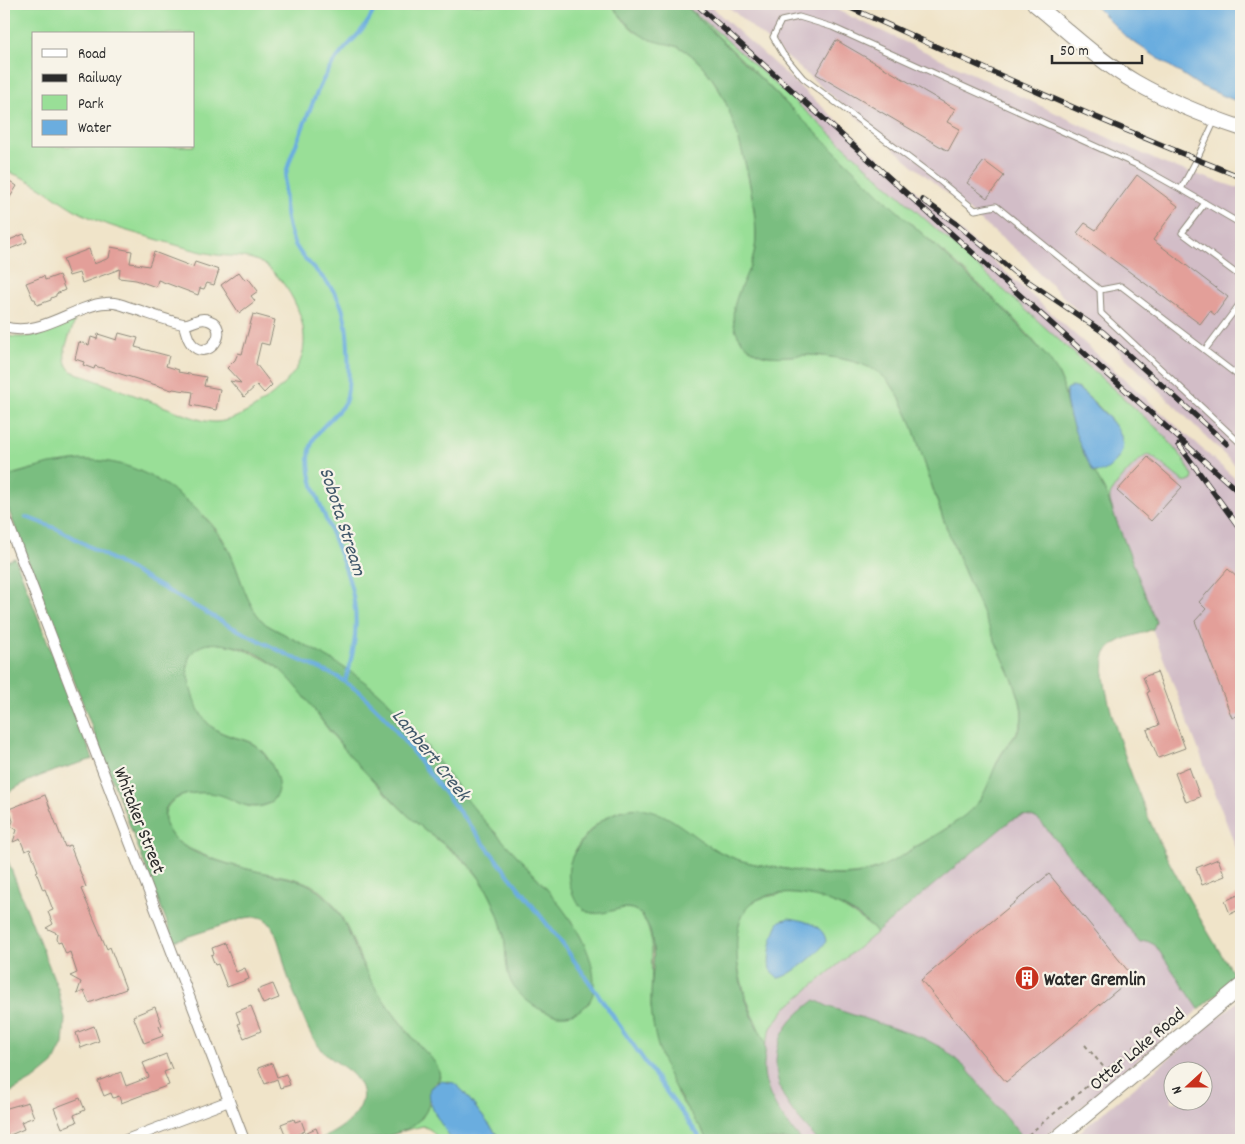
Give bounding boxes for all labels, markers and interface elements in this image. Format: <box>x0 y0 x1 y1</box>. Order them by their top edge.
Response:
legend <box>32 32 195 148</box>
scale bar <box>1052 32 1142 64</box>
text: 50 m <box>1060 41 1089 63</box>
text: Road <box>78 44 106 66</box>
text: Railway <box>78 68 122 90</box>
text: Park <box>78 94 104 116</box>
text: Water <box>78 118 112 140</box>
water label: Sobota Stream <box>311 464 372 580</box>
water label: Lambert Creek <box>384 704 477 809</box>
street label: Whitaker Street <box>105 764 171 879</box>
building icon: Water Gremlin <box>1014 965 1040 991</box>
place label: Water Gremlin <box>1044 968 1146 995</box>
street label: Otter Lake Road <box>1085 1003 1192 1099</box>
north arrow <box>1162 1062 1212 1112</box>
text: N <box>1167 1083 1188 1097</box>

